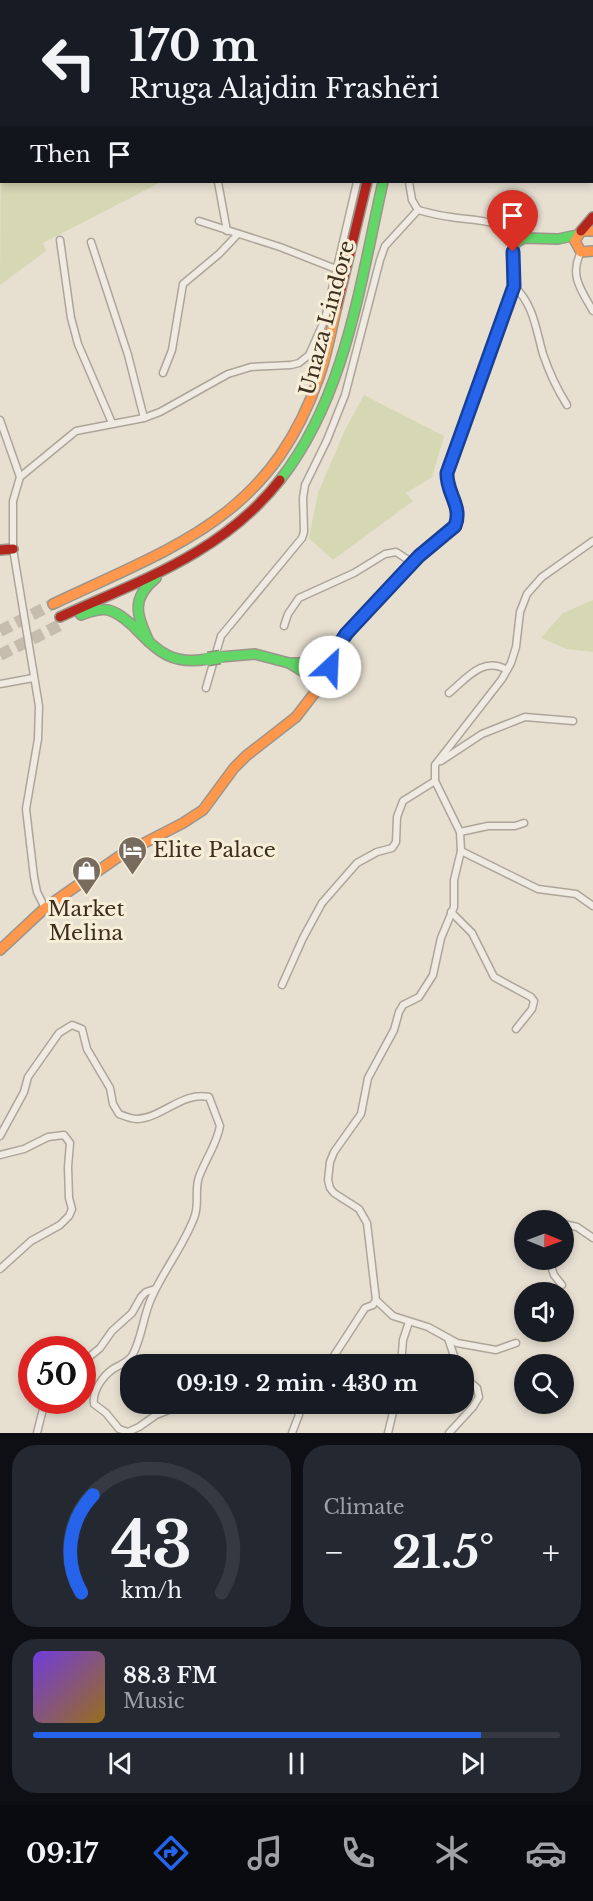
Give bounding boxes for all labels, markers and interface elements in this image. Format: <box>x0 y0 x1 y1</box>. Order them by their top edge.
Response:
text: 170 m <box>129 20 258 72</box>
icon: left <box>30 24 108 102</box>
text: Rruga Alajdin Frashëri <box>129 72 439 105</box>
icon: arrive <box>103 138 136 171</box>
text: Then <box>30 141 91 168</box>
pin <box>487 190 538 252</box>
icon: arrive <box>496 199 529 232</box>
street label: Unaza Lindore <box>294 238 360 398</box>
position arrow <box>298 635 362 699</box>
hotel icon: Elite Palace <box>116 834 148 876</box>
place label: Elite Palace <box>153 837 276 863</box>
shop icon: Market Melina <box>70 854 102 896</box>
place label: Market Melina <box>48 896 124 946</box>
north arrow <box>514 1210 574 1270</box>
map controls <box>514 1210 574 1414</box>
button: sound <box>514 1282 574 1342</box>
speed limit sign: 50 <box>18 1336 96 1414</box>
button: search <box>514 1354 574 1414</box>
text: 09:19 · 2 min · 430 m <box>176 1370 418 1397</box>
text: Climate <box>324 1495 404 1519</box>
text: 43 <box>111 1506 192 1584</box>
text: 21.5° <box>392 1524 494 1580</box>
text: − <box>324 1532 344 1573</box>
text: + <box>542 1532 560 1573</box>
text: km/h <box>121 1577 182 1604</box>
text: 88.3 FM <box>123 1662 217 1689</box>
text: Music <box>123 1689 184 1713</box>
icon: previous <box>104 1747 137 1780</box>
icon: pause <box>280 1747 313 1780</box>
icon: next <box>456 1747 489 1780</box>
icon: directions <box>150 1832 192 1874</box>
icon: music <box>244 1832 286 1874</box>
icon: phone <box>337 1832 379 1874</box>
icon: climate <box>431 1832 473 1874</box>
icon: car <box>525 1832 567 1874</box>
text: 09:17 <box>26 1837 98 1870</box>

